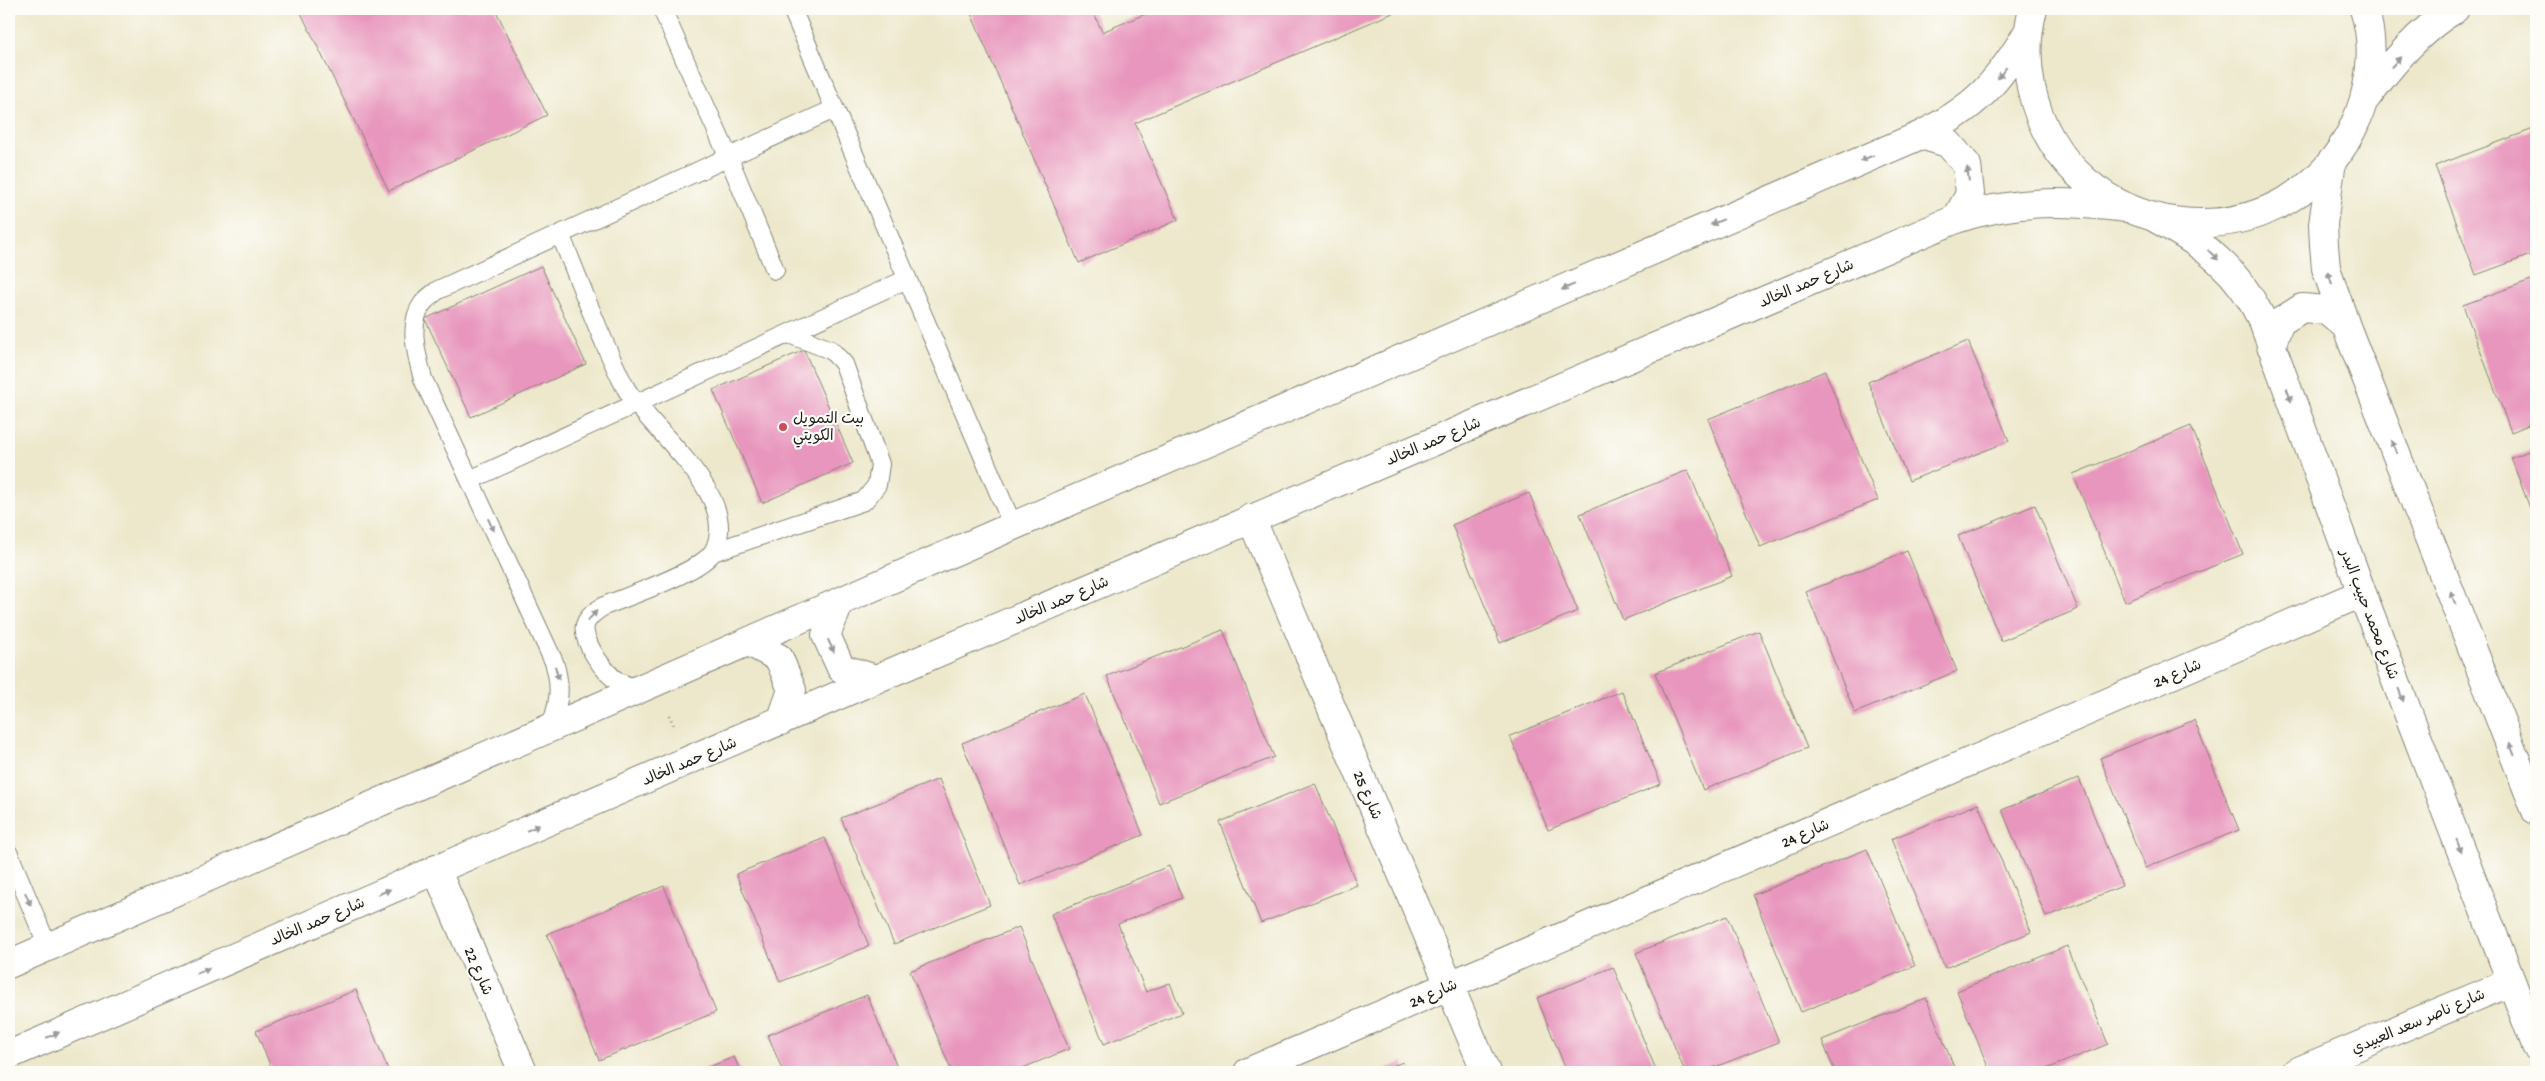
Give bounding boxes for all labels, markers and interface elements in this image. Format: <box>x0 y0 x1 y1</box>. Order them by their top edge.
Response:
one-way arrow <box>2390 56 2402 68</box>
one-way arrow <box>1997 66 2008 79</box>
one-way arrow <box>1860 155 1874 163</box>
one-way arrow <box>1963 165 1971 181</box>
one-way arrow <box>1710 219 1725 227</box>
one-way arrow <box>2207 249 2219 261</box>
street label: شارع حمد الخالد <box>1757 257 1857 313</box>
one-way arrow <box>2326 271 2333 286</box>
one-way arrow <box>1561 283 1575 291</box>
one-way arrow <box>2285 388 2293 403</box>
place label: بيت التمويل الكويتي <box>793 411 864 448</box>
street label: شارع حمد الخالد <box>1384 415 1484 471</box>
marker: بيت التمويل الكويتي <box>777 421 789 433</box>
one-way arrow <box>2389 440 2397 454</box>
one-way arrow <box>487 518 495 532</box>
street label: شارع محمد حبيب البدر <box>2335 546 2401 683</box>
street label: شارع حمد الخالد <box>1012 574 1112 630</box>
one-way arrow <box>2449 590 2457 605</box>
one-way arrow <box>587 610 598 622</box>
one-way arrow <box>827 639 835 653</box>
street label: شارع 24 <box>2151 657 2205 693</box>
one-way arrow <box>554 665 562 680</box>
one-way arrow <box>2397 688 2405 703</box>
street label: شارع حمد الخالد <box>640 735 740 791</box>
one-way arrow <box>2508 742 2515 757</box>
street label: شارع 25 <box>1348 769 1384 823</box>
street label: شارع 24 <box>1779 817 1833 853</box>
one-way arrow <box>526 823 540 831</box>
one-way arrow <box>2456 839 2463 854</box>
one-way arrow <box>377 887 391 895</box>
one-way arrow <box>24 892 32 906</box>
street label: شارع حمد الخالد <box>268 895 368 951</box>
street label: شارع 22 <box>459 945 495 999</box>
one-way arrow <box>195 966 210 974</box>
street label: شارع 24 <box>1407 977 1461 1013</box>
street label: شارع ناصر سعد العبيدي <box>2349 987 2488 1059</box>
one-way arrow <box>46 1031 60 1039</box>

